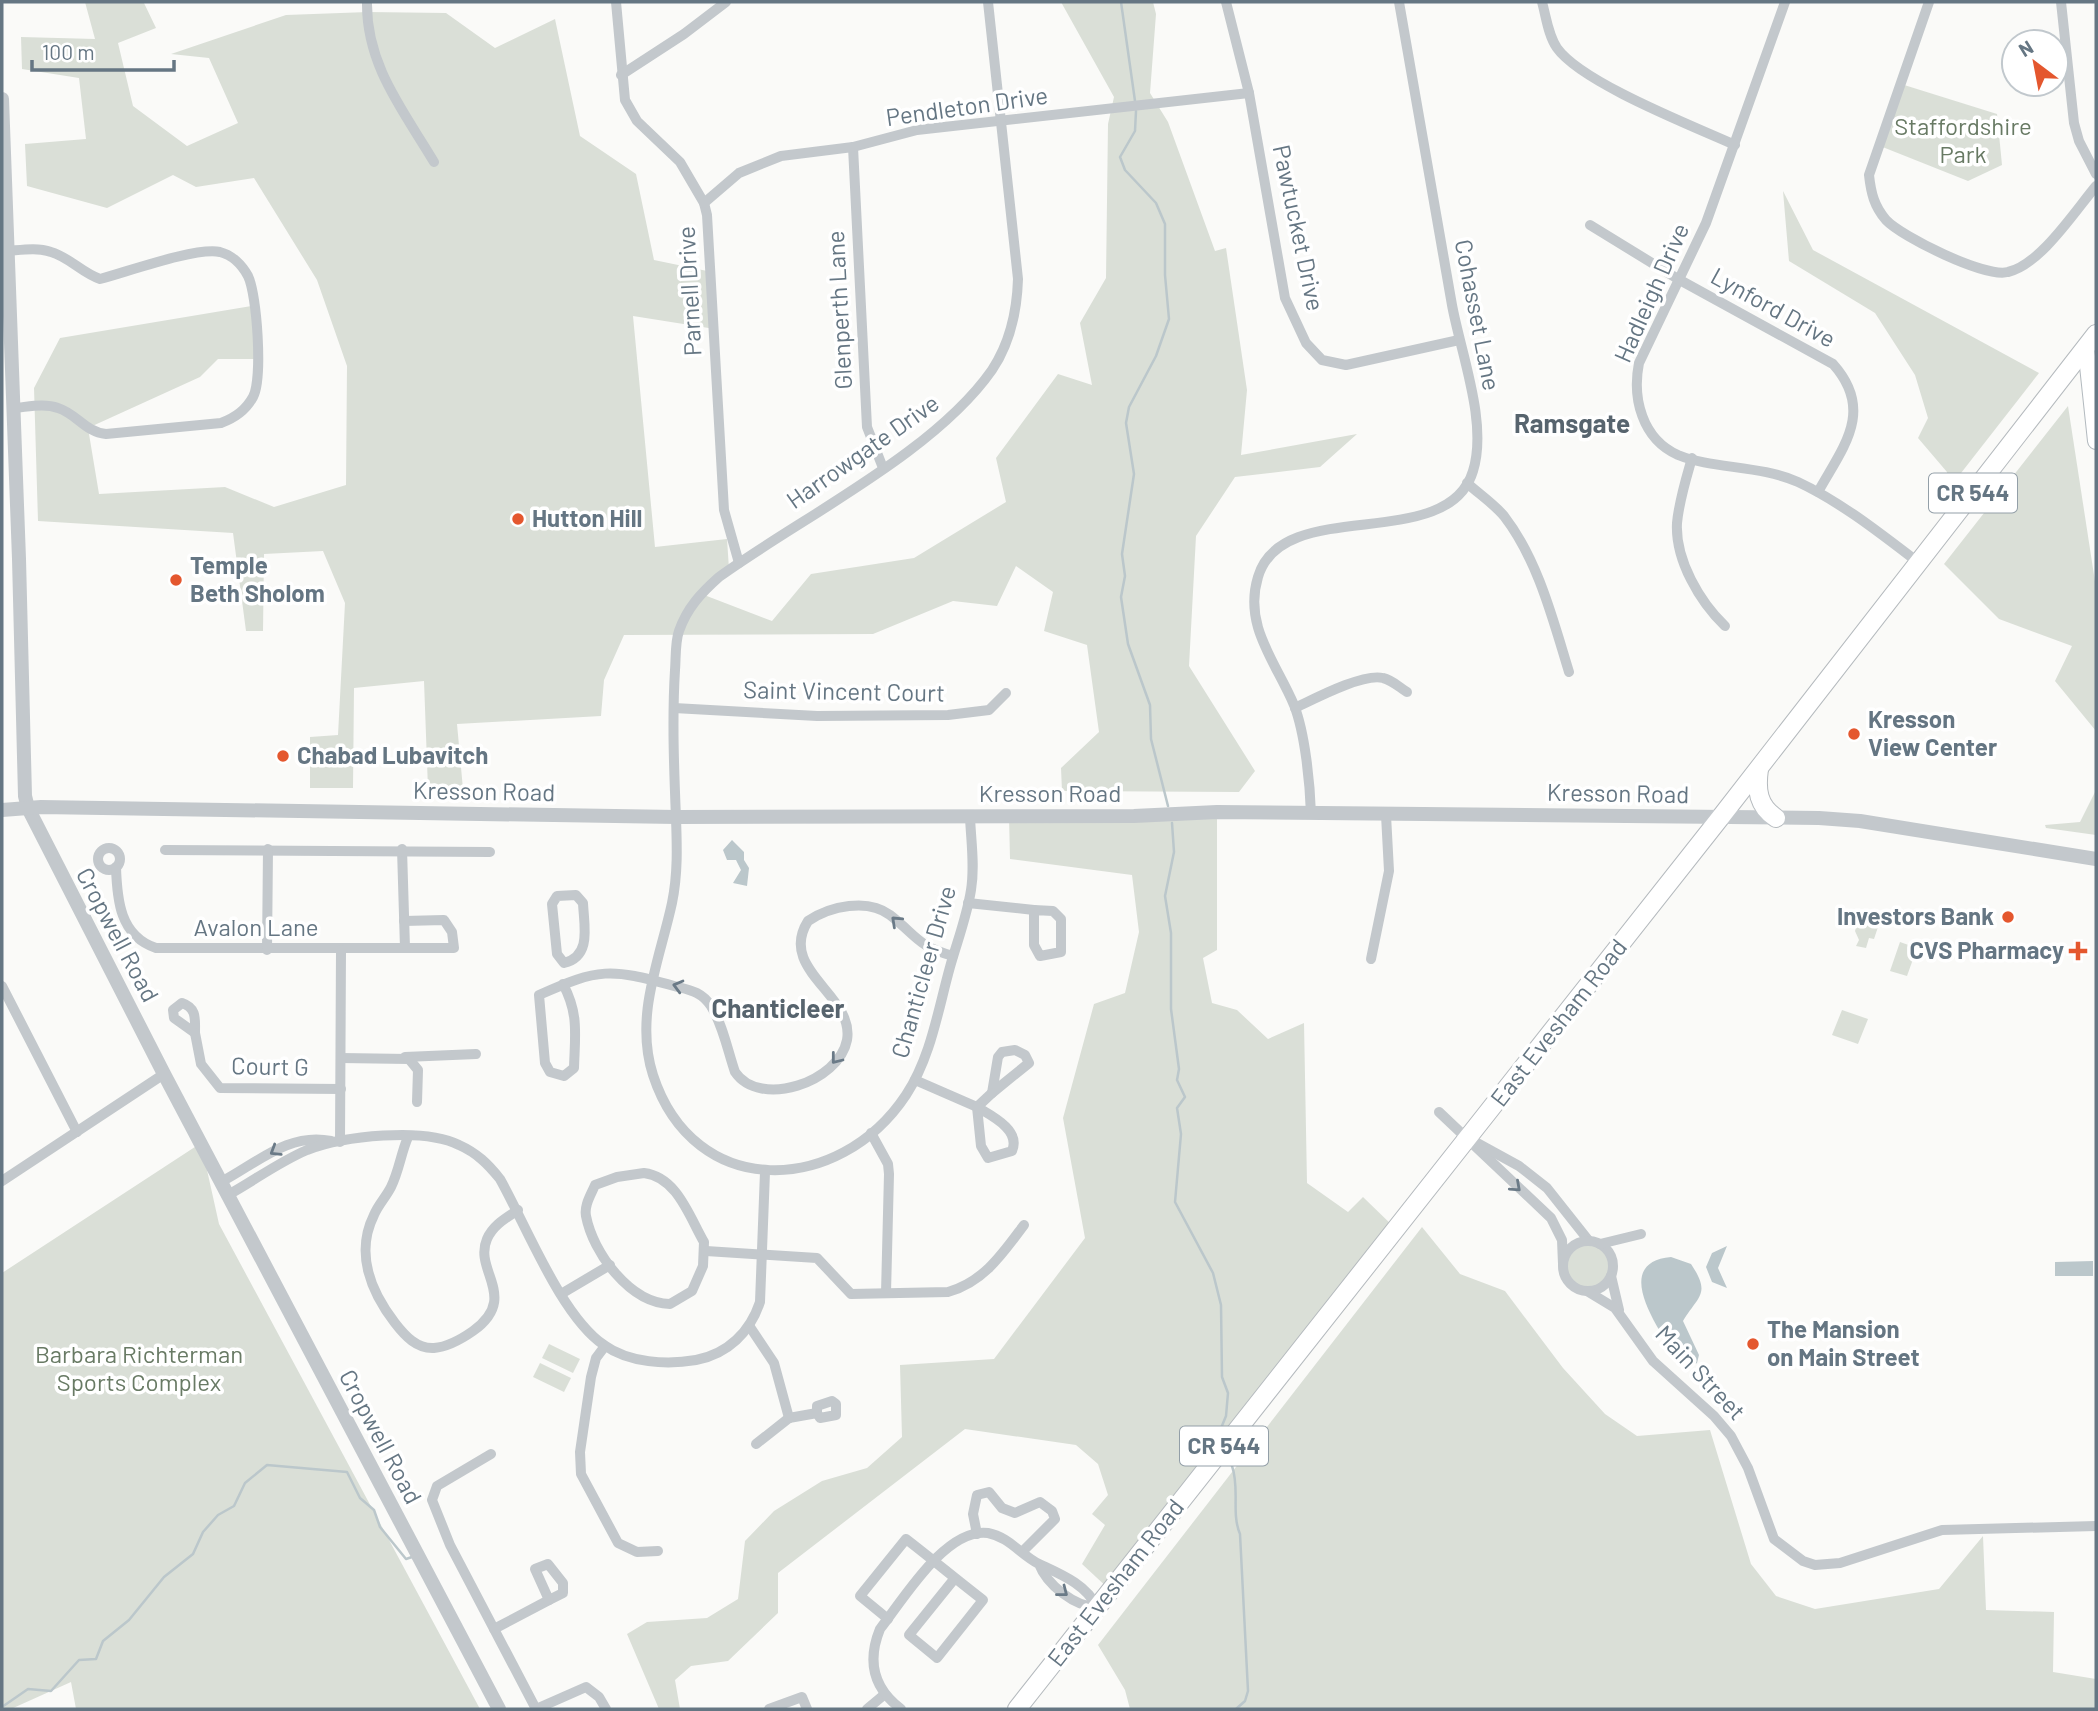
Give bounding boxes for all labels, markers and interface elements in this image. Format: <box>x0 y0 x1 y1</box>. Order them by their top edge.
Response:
scale bar <box>32 28 173 72</box>
north arrow <box>2000 28 2070 98</box>
text: N <box>2014 35 2037 61</box>
text: 100 m <box>42 39 95 64</box>
street label: Pendleton Drive <box>884 80 1050 131</box>
park label: Staffordshire Park <box>1894 111 2032 168</box>
street label: Pawtucket Drive <box>1268 142 1331 313</box>
street label: Hadleigh Drive <box>1607 218 1694 367</box>
street label: Parnell Drive <box>671 225 706 357</box>
street label: Glenperth Lane <box>820 230 857 390</box>
street label: Cohasset Lane <box>1450 237 1507 393</box>
street label: Lynford Drive <box>1706 261 1841 353</box>
street label: Harrowgate Drive <box>780 388 944 514</box>
district label: Ramsgate <box>1514 407 1630 438</box>
road number: CR 544 <box>1929 474 2017 512</box>
place label: Hutton Hill <box>532 503 642 532</box>
marker: Hutton Hill <box>510 511 526 527</box>
place label: Temple Beth Sholom <box>190 550 325 607</box>
marker: Temple Beth Sholom <box>168 572 184 588</box>
street label: Saint Vincent Court <box>743 674 945 707</box>
place label: Kresson View Center <box>1868 704 1997 761</box>
marker: Kresson View Center <box>1846 726 1862 742</box>
place label: Chabad Lubavitch <box>297 740 488 769</box>
marker: Chabad Lubavitch <box>275 748 291 764</box>
street label: Kresson Road <box>413 775 556 806</box>
street label: Kresson Road <box>1547 777 1690 808</box>
street label: Kresson Road <box>979 778 1121 807</box>
street label: Cropwell Road <box>71 862 166 1006</box>
street label: Chanticleer Drive <box>884 882 961 1061</box>
place label: Investors Bank <box>1837 901 1994 930</box>
marker: Investors Bank <box>2000 909 2016 925</box>
street label: Avalon Lane <box>193 912 319 941</box>
one-way arrow <box>891 917 904 930</box>
street label: East Evesham Road <box>1483 933 1632 1112</box>
place label: CVS Pharmacy <box>1910 935 2064 964</box>
marker: CVS Pharmacy <box>2070 943 2086 959</box>
one-way arrow <box>672 980 684 994</box>
district label: Chanticleer <box>711 992 845 1023</box>
street label: Court G <box>231 1050 309 1081</box>
one-way arrow <box>831 1051 844 1063</box>
one-way arrow <box>269 1143 282 1156</box>
one-way arrow <box>1508 1179 1521 1191</box>
place label: The Mansion on Main Street <box>1767 1314 1920 1371</box>
street label: Main Street <box>1650 1319 1752 1425</box>
marker: The Mansion on Main Street <box>1745 1336 1761 1352</box>
park label: Barbara Richterman Sports Complex <box>35 1339 243 1396</box>
street label: Cropwell Road <box>334 1364 429 1508</box>
road number: CR 544 <box>1180 1427 1268 1466</box>
street label: East Evesham Road <box>1040 1493 1189 1672</box>
one-way arrow <box>1055 1584 1068 1596</box>

